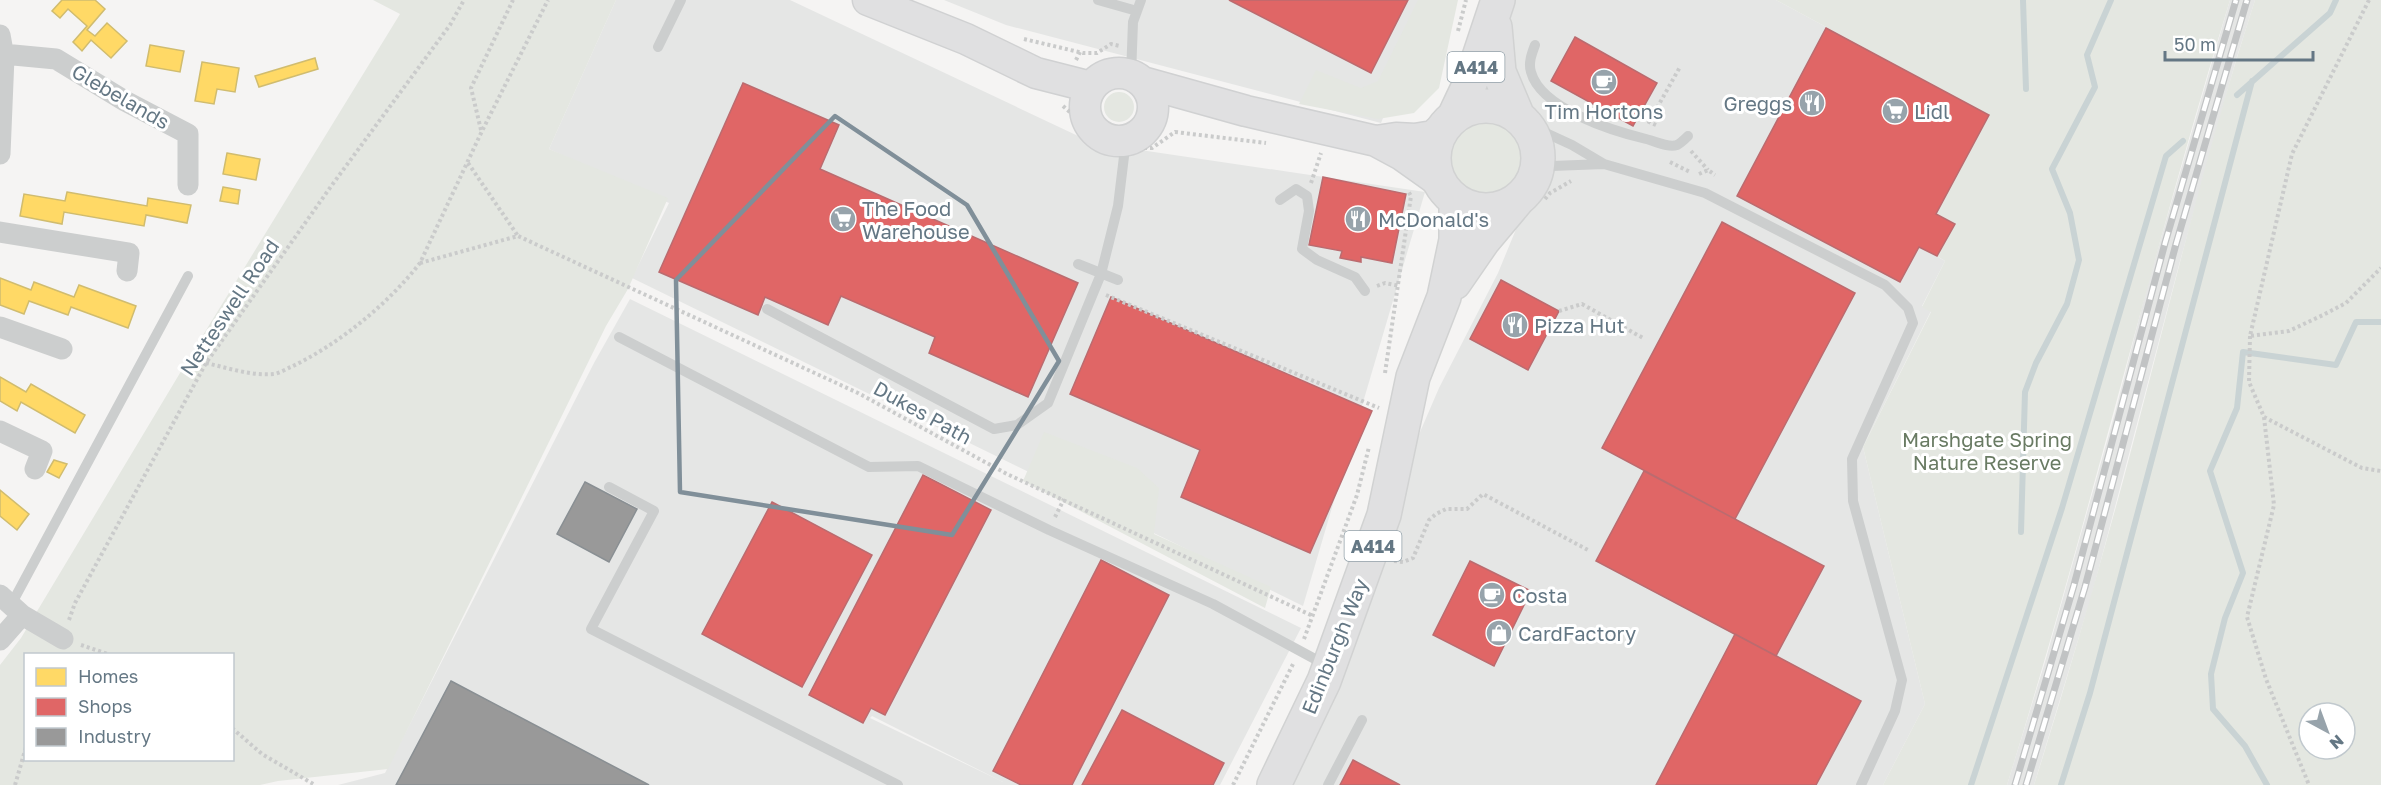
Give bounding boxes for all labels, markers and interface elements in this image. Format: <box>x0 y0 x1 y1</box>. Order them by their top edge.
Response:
scale bar <box>2165 24 2314 62</box>
text: 50 m <box>2174 33 2216 55</box>
road number: A414 <box>1448 52 1504 82</box>
street label: Glebelands <box>68 58 174 134</box>
cafe icon: Tim Hortons <box>1589 67 1619 97</box>
restaurant icon: Greggs <box>1797 88 1827 118</box>
place label: Greggs <box>1724 91 1792 115</box>
supermarket icon: Lidl <box>1880 96 1910 126</box>
place label: Tim Hortons <box>1545 99 1663 123</box>
place label: Lidl <box>1914 99 1949 123</box>
place label: The Food Warehouse <box>862 196 970 243</box>
supermarket icon: The Food Warehouse <box>828 204 858 234</box>
restaurant icon: McDonald's <box>1343 204 1373 234</box>
place label: McDonald's <box>1378 207 1489 231</box>
street label: Netteswell Road <box>175 234 283 380</box>
restaurant icon: Pizza Hut <box>1500 310 1530 340</box>
place label: Pizza Hut <box>1534 313 1625 337</box>
street label: Dukes Path <box>870 375 976 449</box>
park label: Marshgate Spring Nature Reserve <box>1902 427 2072 474</box>
road number: A414 <box>1344 531 1402 561</box>
street label: Edinburgh Way <box>1296 575 1372 717</box>
cafe icon: Costa <box>1477 580 1507 610</box>
place label: Costa <box>1512 583 1568 607</box>
shop icon: CardFactory <box>1484 618 1514 648</box>
place label: CardFactory <box>1518 621 1636 645</box>
legend <box>24 653 234 761</box>
text: Homes <box>78 665 138 687</box>
text: Shops <box>78 695 132 717</box>
north arrow <box>2297 701 2357 761</box>
text: Industry <box>78 725 151 747</box>
text: N <box>2326 731 2348 754</box>

